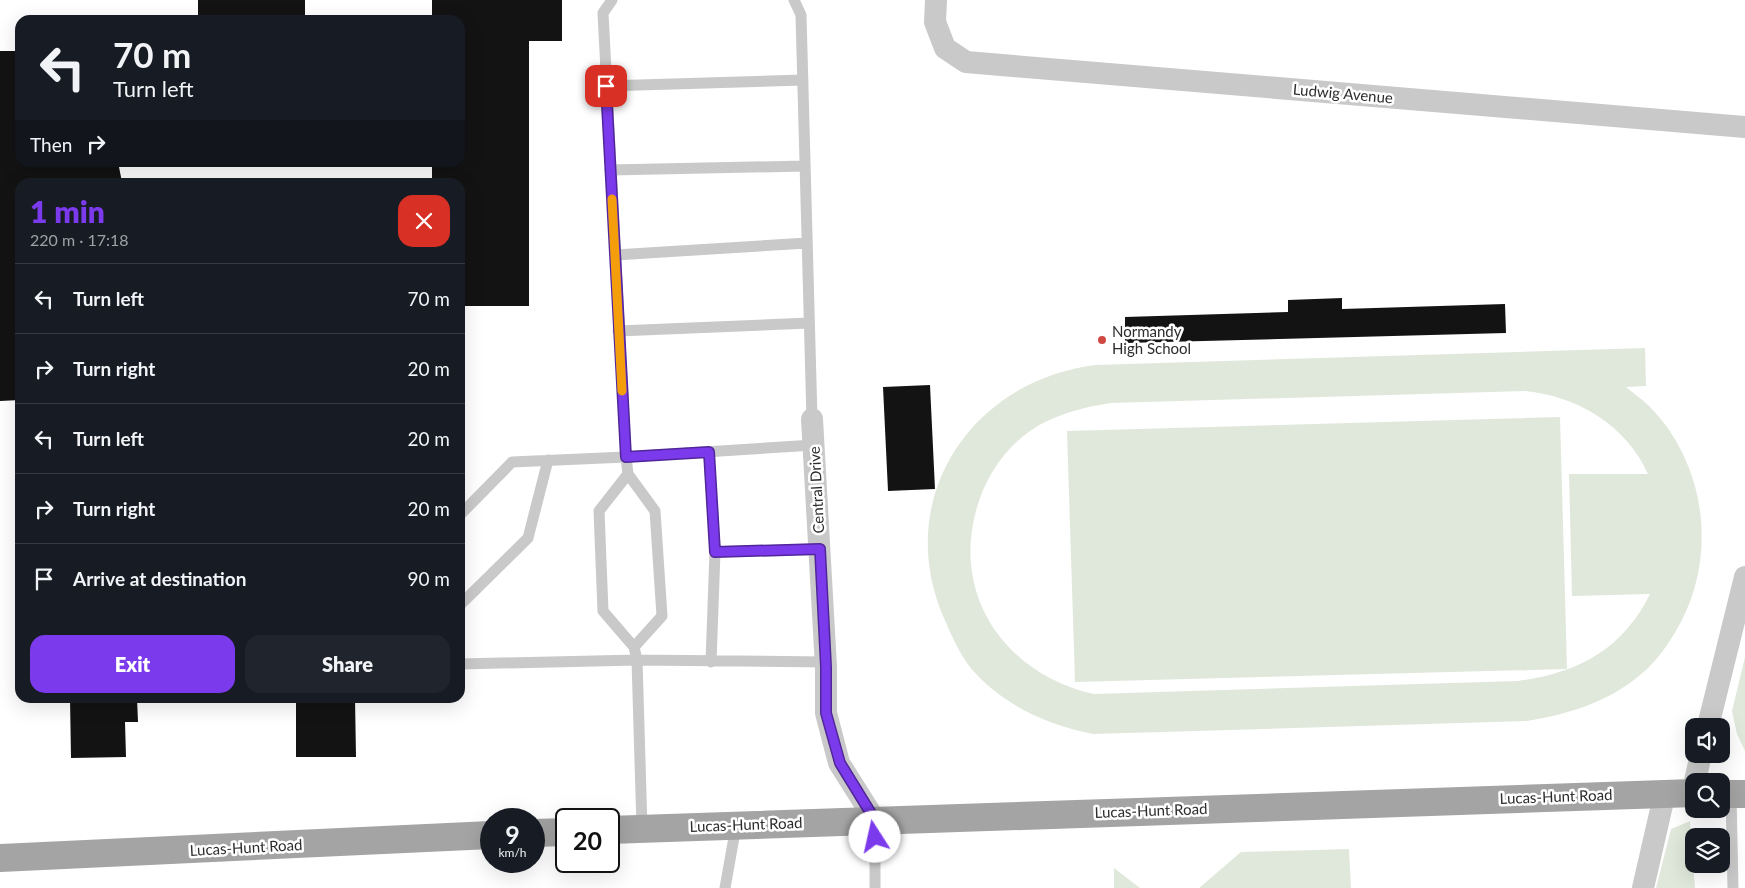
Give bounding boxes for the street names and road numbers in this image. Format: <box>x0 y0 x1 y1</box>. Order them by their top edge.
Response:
street label: Ludwig Avenue <box>1292 80 1394 106</box>
street label: Central Drive <box>805 446 827 534</box>
street label: Lucas-Hunt Road <box>1499 785 1613 807</box>
street label: Lucas-Hunt Road <box>1094 799 1208 821</box>
street label: Lucas-Hunt Road <box>689 813 803 835</box>
street label: Lucas-Hunt Road <box>189 835 303 859</box>

